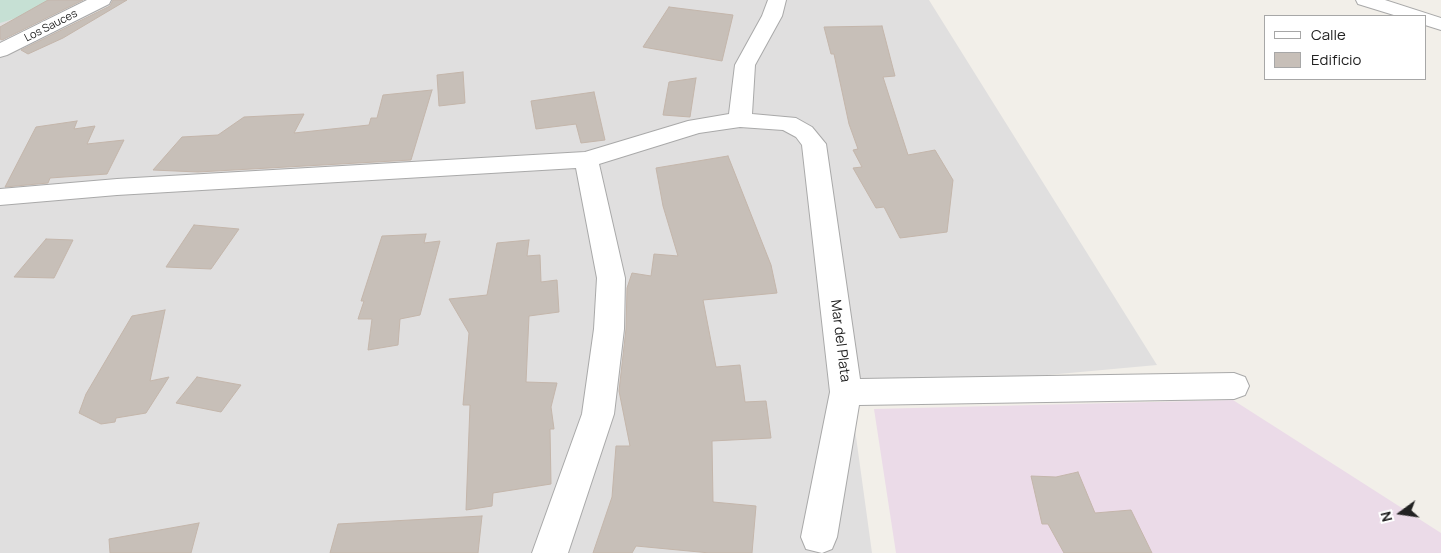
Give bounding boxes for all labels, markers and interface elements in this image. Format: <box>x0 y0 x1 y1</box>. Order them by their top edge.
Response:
street label: Los Sauces <box>22 7 80 45</box>
legend <box>1264 15 1426 80</box>
text: Calle <box>1311 24 1346 45</box>
text: Edificio <box>1311 49 1361 70</box>
street label: Mar del Plata <box>827 299 853 383</box>
north arrow <box>1376 488 1426 538</box>
text: N <box>1376 510 1396 524</box>

